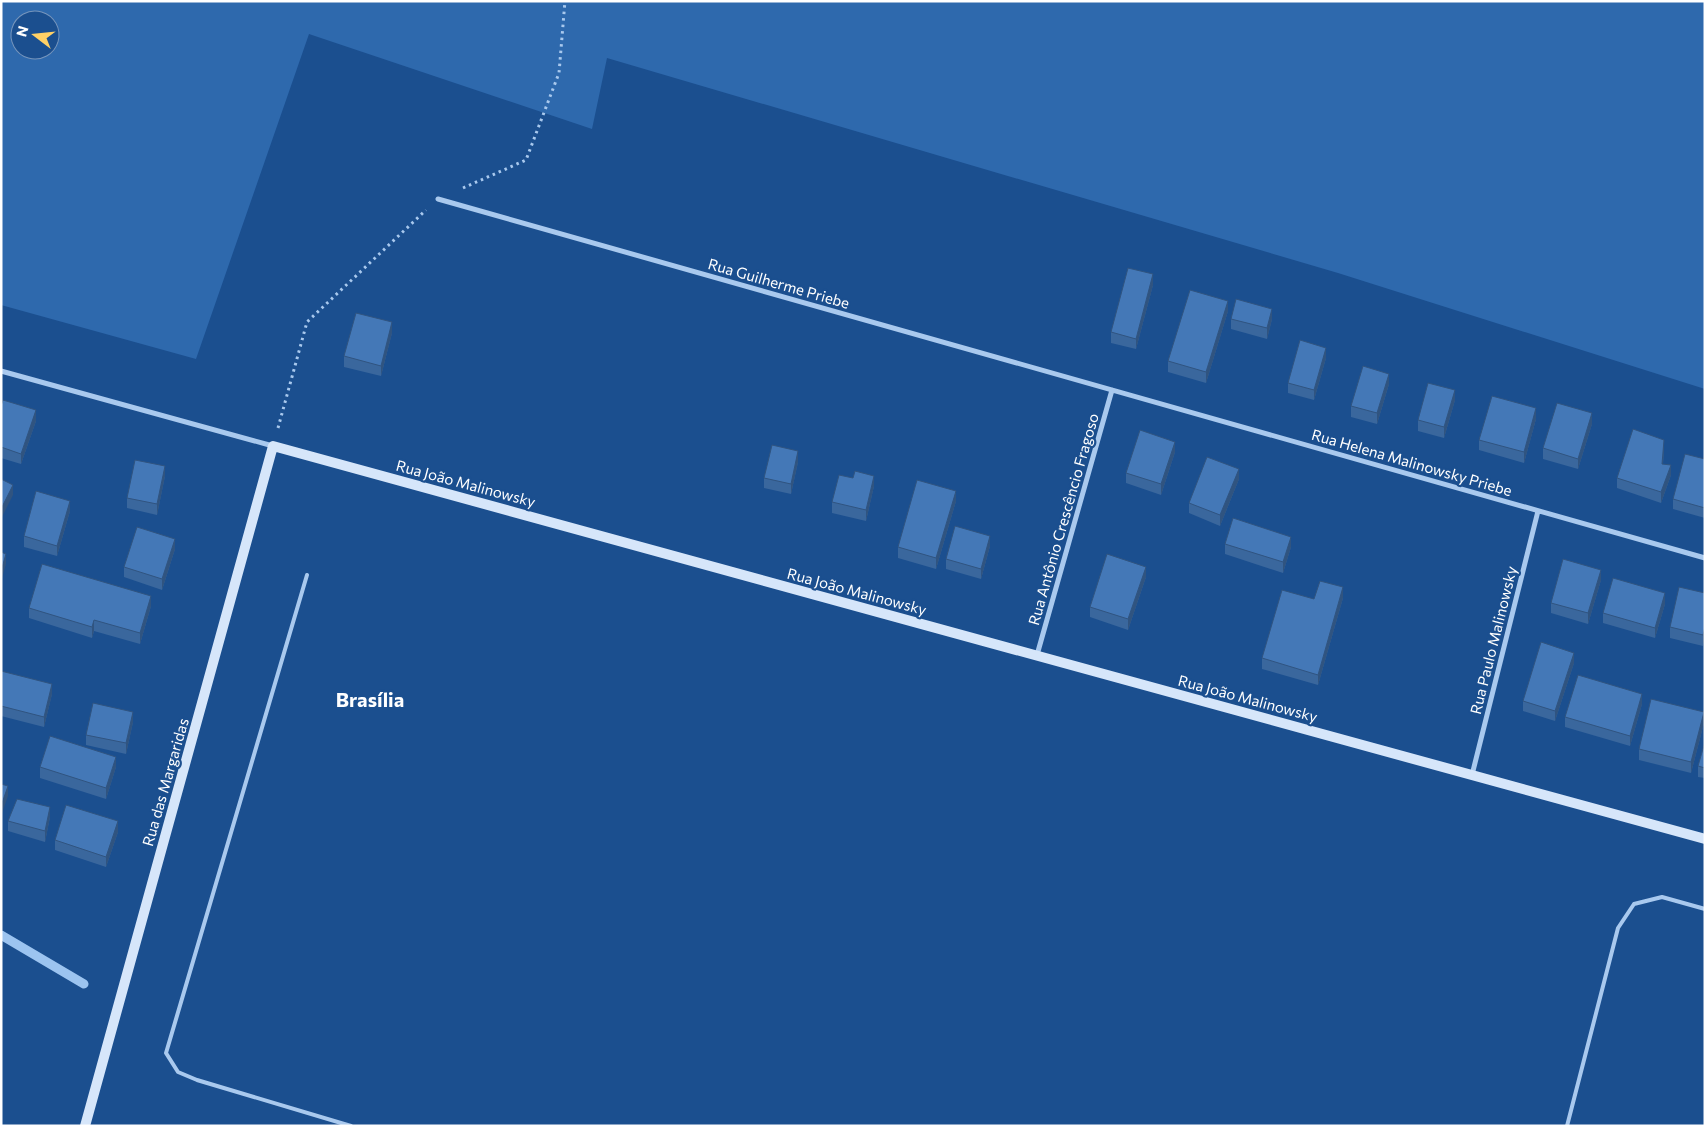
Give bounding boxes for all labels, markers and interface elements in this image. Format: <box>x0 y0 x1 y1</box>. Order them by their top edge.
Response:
north arrow <box>10 10 60 60</box>
text: N <box>12 24 32 39</box>
street label: Rua Guilherme Priebe <box>706 254 852 312</box>
street label: Rua Antônio Crescêncio Fragoso <box>1024 411 1102 627</box>
street label: Rua Helena Malinowsky Priebe <box>1310 425 1514 499</box>
street label: Rua João Malinowsky <box>394 456 538 510</box>
street label: Rua João Malinowsky <box>785 564 929 618</box>
street label: Rua Paulo Malinowsky <box>1466 564 1520 716</box>
street label: Rua João Malinowsky <box>1176 671 1320 725</box>
district label: Brasília <box>336 687 404 711</box>
street label: Rua das Margaridas <box>138 716 192 848</box>

